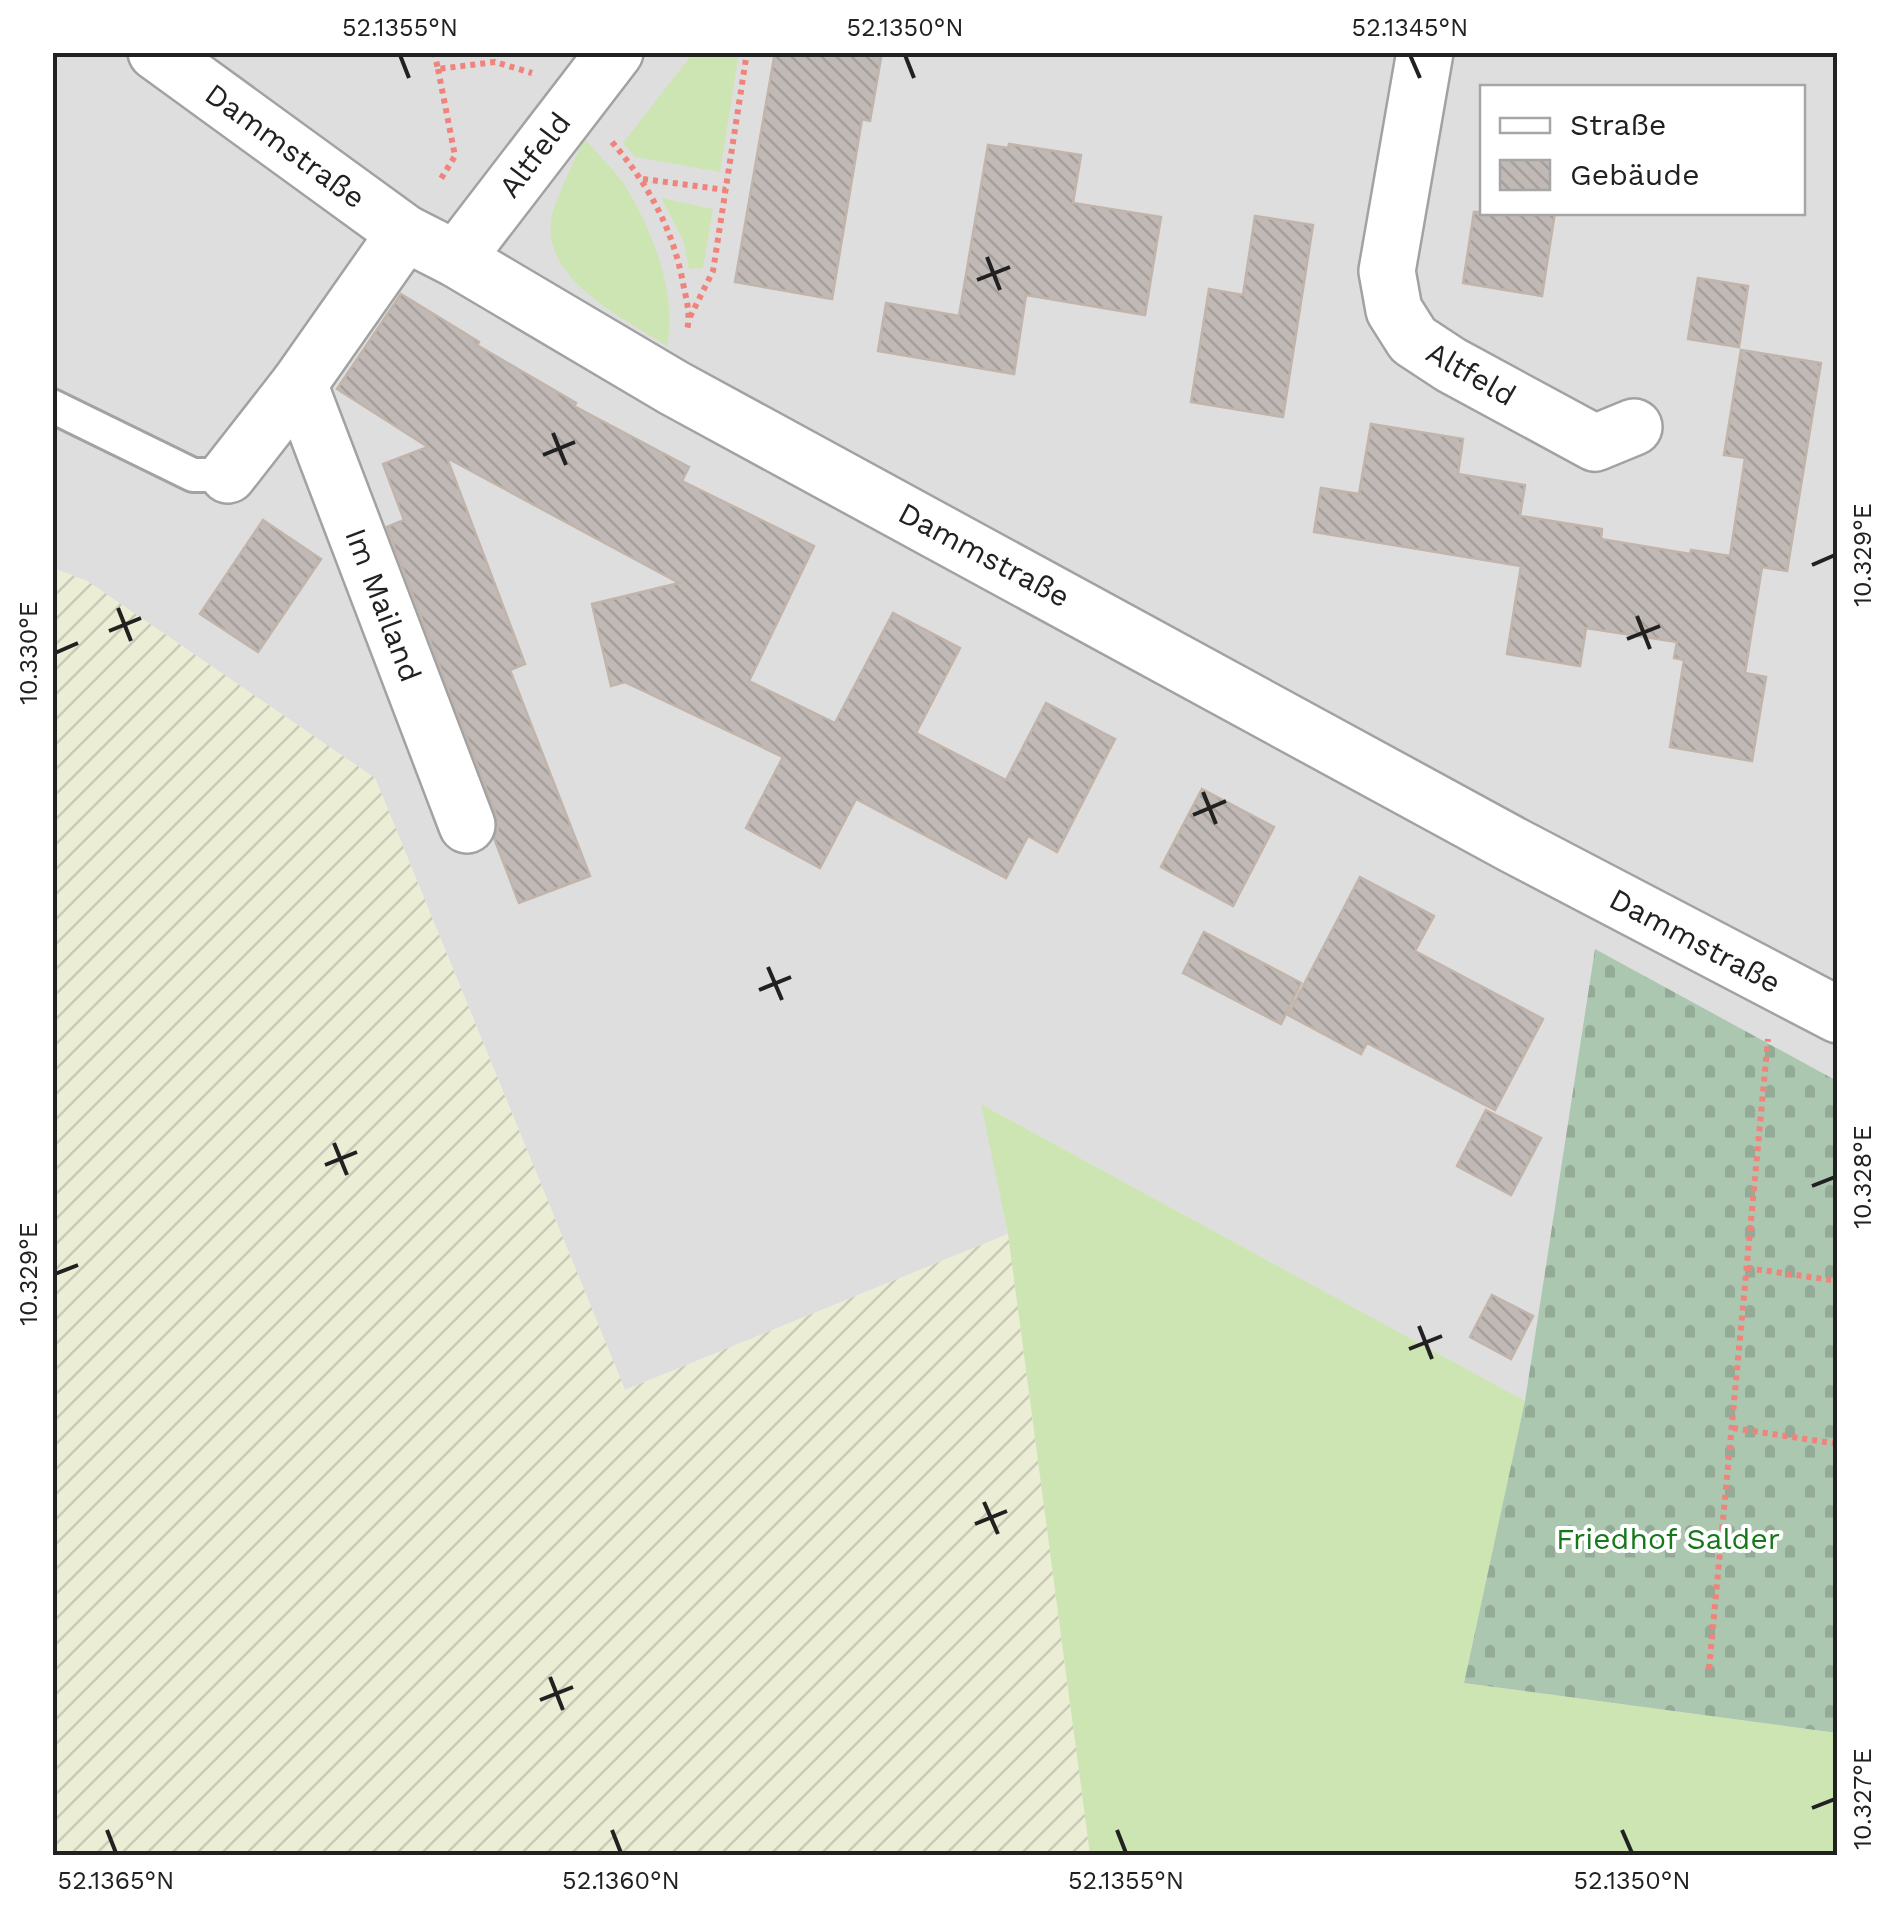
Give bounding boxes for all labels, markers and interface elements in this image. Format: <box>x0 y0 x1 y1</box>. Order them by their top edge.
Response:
text: 52.1355°N <box>342 13 458 42</box>
text: 52.1350°N <box>846 13 964 42</box>
text: 52.1345°N <box>1352 13 1468 42</box>
street label: Dammstraße <box>199 76 372 215</box>
legend <box>1480 85 1805 215</box>
street label: Altfeld <box>491 105 578 204</box>
text: Straße <box>1570 107 1666 142</box>
text: Gebäude <box>1570 157 1699 192</box>
street label: Altfeld <box>1420 334 1522 413</box>
street label: Dammstraße <box>893 495 1076 614</box>
text: 10.329°E <box>1848 503 1877 607</box>
street label: Im Mailand <box>338 523 429 686</box>
text: 10.330°E <box>14 601 43 705</box>
street label: Dammstraße <box>1604 881 1787 1000</box>
text: 10.328°E <box>1848 1125 1877 1229</box>
text: 10.329°E <box>14 1222 43 1326</box>
park label: Friedhof Salder <box>1556 1521 1780 1556</box>
text: 10.327°E <box>1848 1748 1877 1850</box>
text: 52.1365°N <box>58 1866 174 1895</box>
text: 52.1360°N <box>562 1866 680 1895</box>
text: 52.1355°N <box>1068 1866 1184 1895</box>
text: 52.1350°N <box>1573 1866 1691 1895</box>

